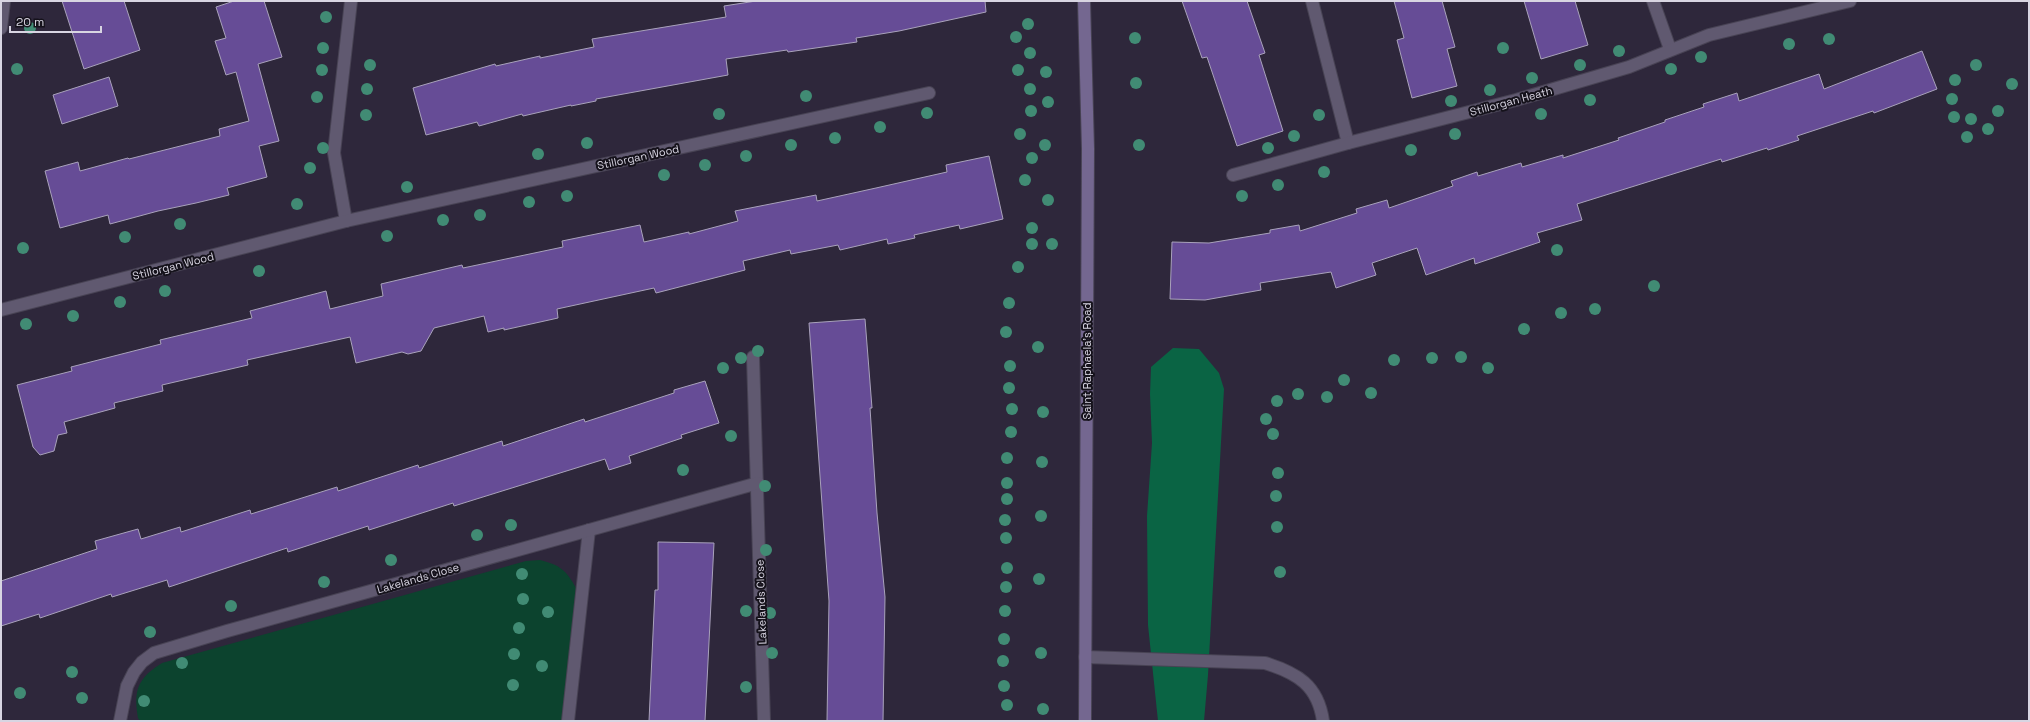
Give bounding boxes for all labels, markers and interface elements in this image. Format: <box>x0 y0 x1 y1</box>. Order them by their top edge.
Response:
scale bar <box>10 8 101 34</box>
text: 20 m <box>16 14 44 30</box>
street label: Stillorgan Heath <box>1468 83 1554 119</box>
street label: Stillorgan Wood <box>596 141 680 173</box>
street label: Stillorgan Wood <box>131 249 215 283</box>
street label: Saint Raphaela’s Road <box>1080 302 1094 420</box>
street label: Lakelands Close <box>753 559 769 645</box>
street label: Lakelands Close <box>375 560 461 596</box>

